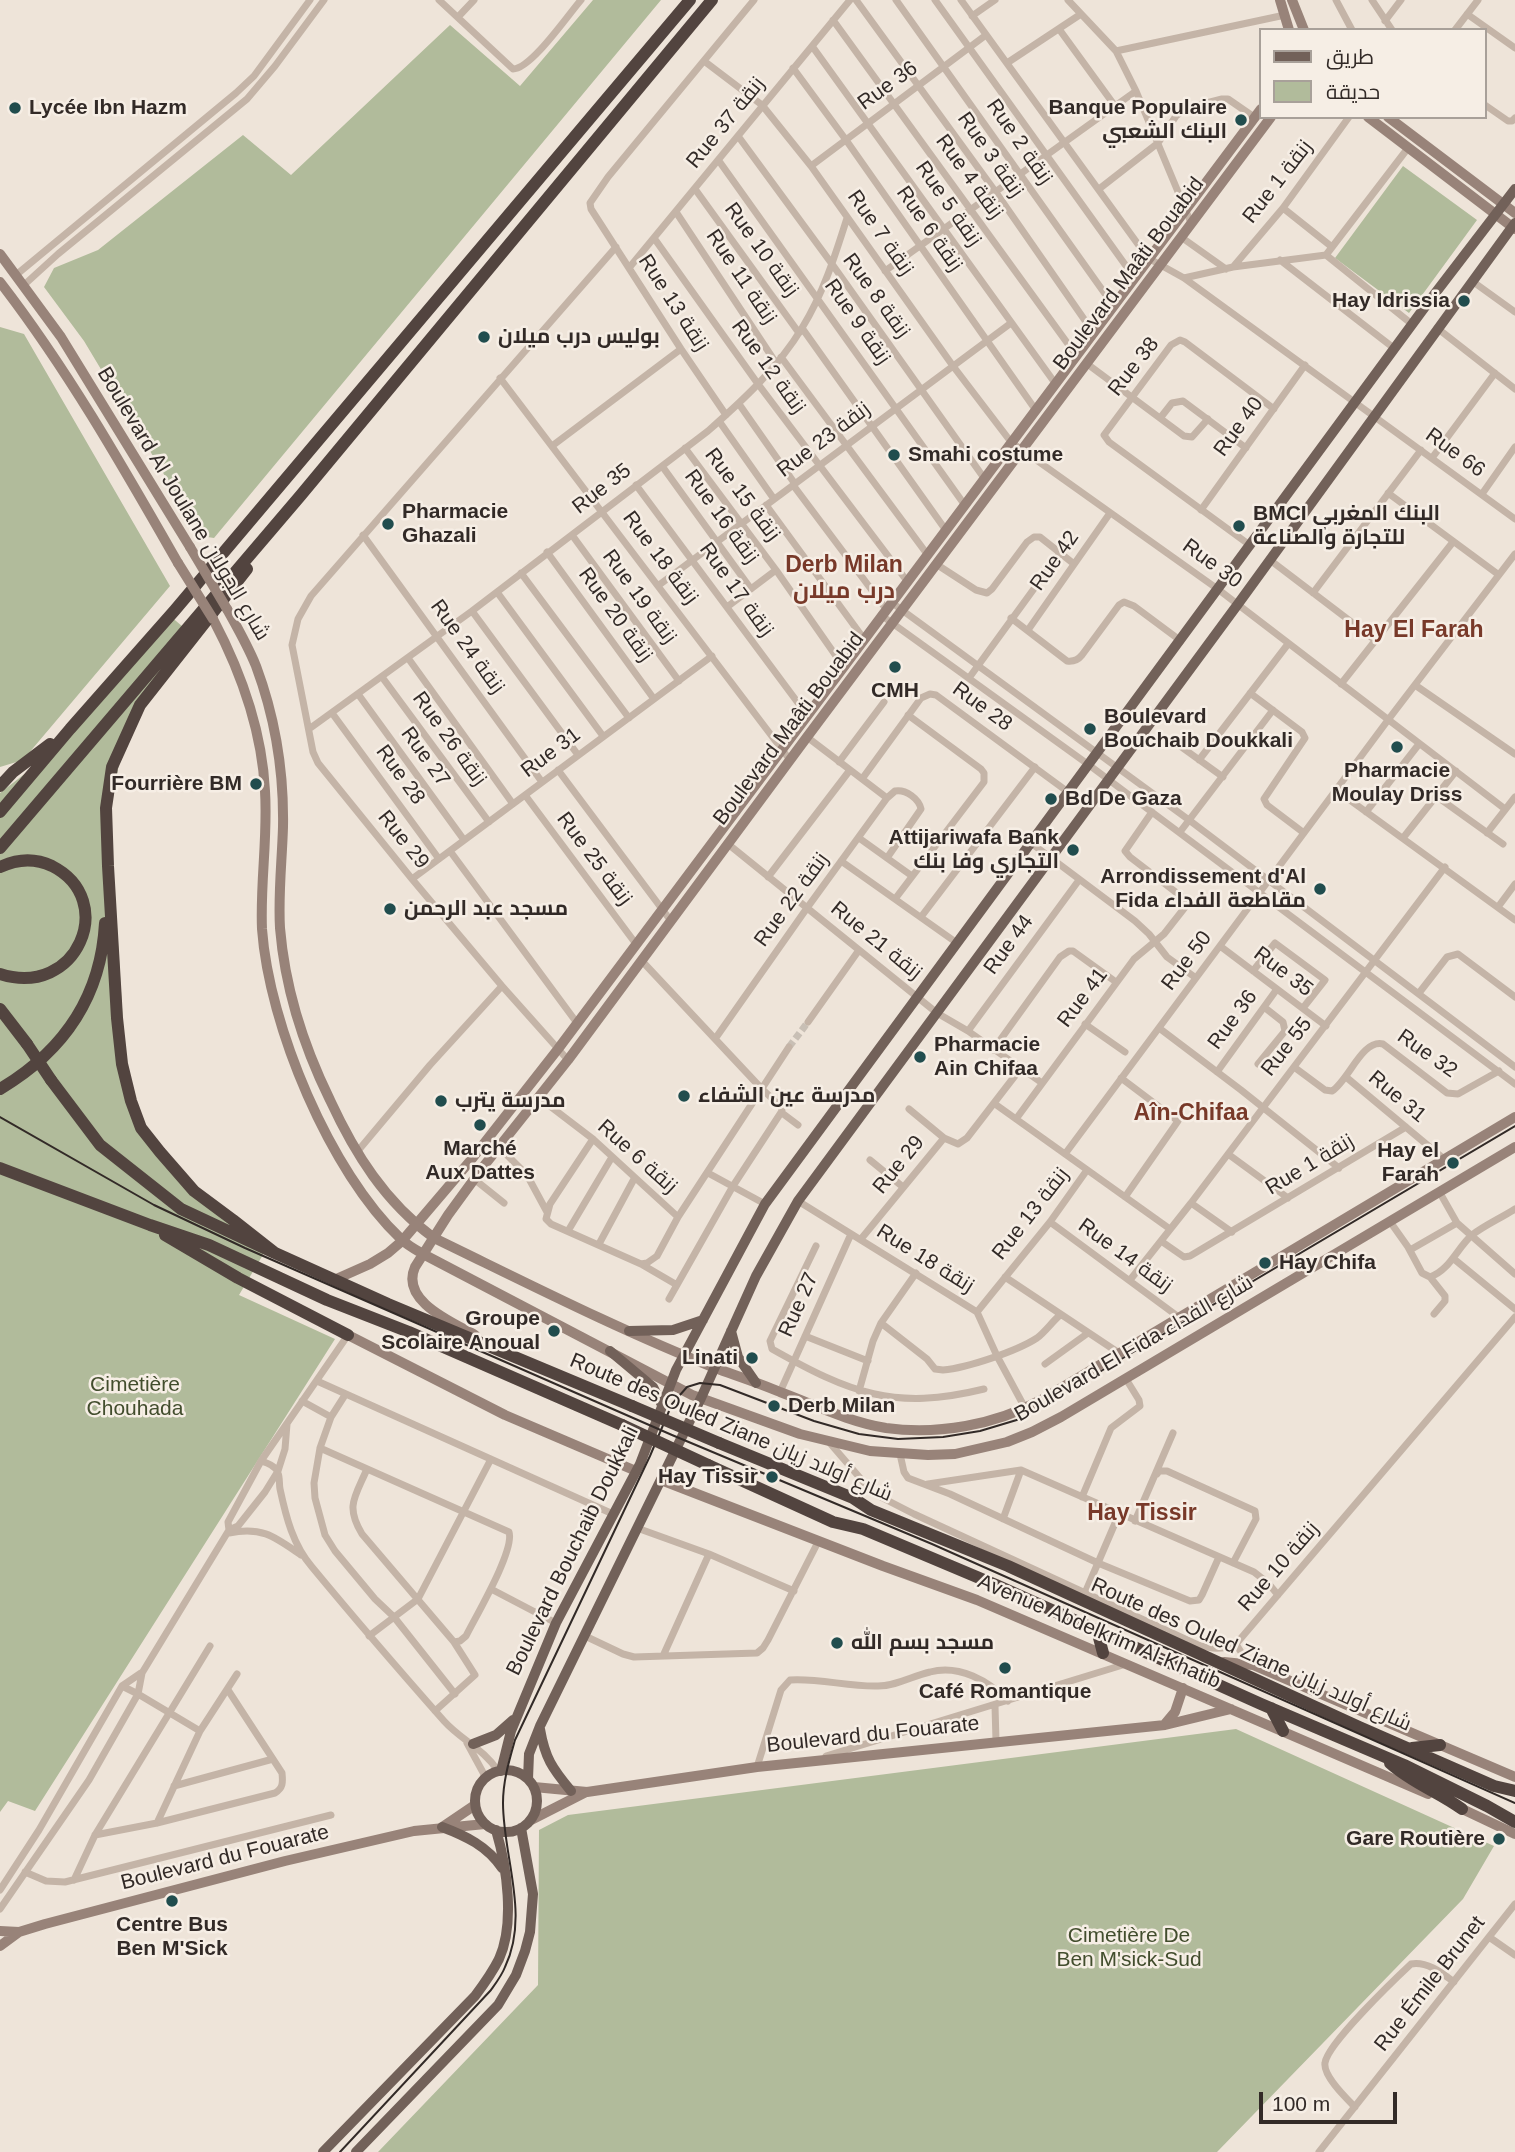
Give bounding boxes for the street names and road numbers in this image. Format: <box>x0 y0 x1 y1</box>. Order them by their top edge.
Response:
street label: Rue 36 <box>853 56 923 116</box>
street label: Rue 37 زنقة <box>682 72 770 174</box>
street label: Rue 2 زنقة <box>980 94 1058 190</box>
street label: Rue 3 زنقة <box>951 107 1029 203</box>
street label: Rue 4 زنقة <box>930 130 1008 224</box>
street label: Rue 1 زنقة <box>1238 135 1318 229</box>
street label: Rue 5 زنقة <box>909 156 987 252</box>
street label: Boulevard Maâti Bouabid <box>1048 173 1210 375</box>
street label: Rue 6 زنقة <box>890 181 968 277</box>
street label: Rue 7 زنقة <box>841 185 919 281</box>
street label: Rue 10 زنقة <box>718 198 804 302</box>
street label: Rue 11 زنقة <box>700 225 782 329</box>
street label: Rue 8 زنقة <box>837 249 915 343</box>
street label: Rue 13 زنقة <box>632 250 714 356</box>
street label: Rue 9 زنقة <box>818 274 896 370</box>
street label: Rue 12 زنقة <box>725 315 811 419</box>
street label: Rue 38 <box>1103 333 1165 401</box>
street label: Boulevard Al Joulane شارع الجولان <box>91 363 275 645</box>
street label: Rue 40 <box>1209 392 1269 462</box>
street label: Rue 23 زنقة <box>772 397 876 483</box>
street label: Rue 66 <box>1420 423 1490 483</box>
street label: Rue 15 زنقة <box>699 443 785 547</box>
street label: Rue 35 <box>568 458 636 520</box>
street label: Rue 16 زنقة <box>678 465 764 569</box>
street label: Rue 18 زنقة <box>617 506 703 610</box>
street label: Rue 42 <box>1025 526 1085 596</box>
street label: Rue 30 <box>1177 534 1247 594</box>
street label: Rue 17 زنقة <box>693 538 779 642</box>
street label: Rue 19 زنقة <box>596 545 682 649</box>
street label: Rue 20 زنقة <box>572 563 658 667</box>
street label: Rue 24 زنقة <box>424 595 510 699</box>
street label: Boulevard Maâti Bouabid <box>708 628 870 830</box>
street label: Rue 28 <box>947 677 1017 737</box>
street label: Rue 26 زنقة <box>406 687 492 791</box>
street label: Rue 27 <box>395 722 455 792</box>
street label: Rue 31 <box>516 723 586 783</box>
street label: Rue 28 <box>370 740 430 810</box>
street label: Rue 29 <box>372 806 434 874</box>
street label: Rue 25 زنقة <box>551 807 637 911</box>
street label: Rue 22 زنقة <box>749 848 835 952</box>
street label: Rue 21 زنقة <box>825 897 927 985</box>
street label: Rue 44 <box>979 910 1039 980</box>
street label: Rue 50 <box>1157 926 1217 996</box>
street label: Rue 35 <box>1248 942 1318 1002</box>
street label: Rue 41 <box>1053 963 1113 1033</box>
street label: Rue 36 <box>1203 985 1263 1055</box>
street label: Rue 55 <box>1256 1013 1318 1081</box>
street label: Rue 32 <box>1392 1024 1462 1084</box>
street label: Rue 31 <box>1363 1066 1431 1128</box>
street label: Rue 6 زنقة <box>592 1115 682 1199</box>
street label: Rue 1 زنقة <box>1261 1129 1359 1201</box>
street label: Rue 29 <box>868 1131 930 1199</box>
street label: Rue 13 زنقة <box>987 1163 1075 1265</box>
street label: Rue 14 زنقة <box>1073 1213 1177 1299</box>
street label: Rue 18 زنقة <box>872 1219 978 1299</box>
street label: Rue 27 <box>774 1269 824 1341</box>
street label: Boulevard El Fida شارع الفداء <box>1010 1270 1258 1428</box>
street label: Route des Ouled Ziane شارع أولاد زيان <box>566 1348 896 1508</box>
street label: Boulevard Bouchaib Doukkali <box>502 1422 644 1680</box>
street label: Rue 10 زنقة <box>1233 1517 1325 1617</box>
street label: Avenue Abdelkrim Al-Khatib <box>974 1569 1224 1695</box>
street label: Route des Ouled Ziane شارع أولاد زيان <box>1087 1573 1415 1737</box>
street label: Boulevard du Fouarate <box>765 1711 981 1759</box>
street label: Boulevard du Fouarate <box>118 1820 332 1896</box>
street label: Rue Émile Brunet <box>1369 1911 1491 2057</box>

